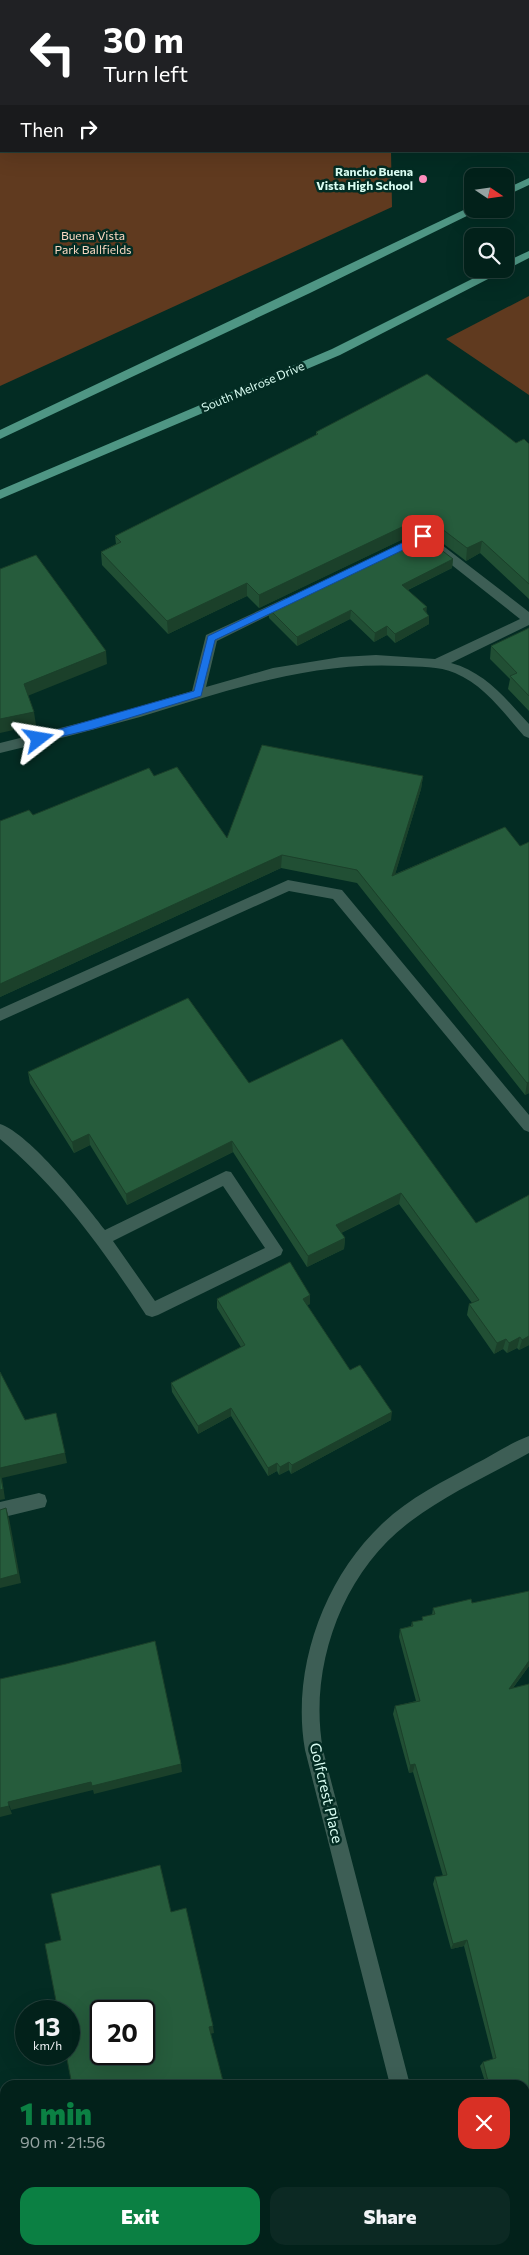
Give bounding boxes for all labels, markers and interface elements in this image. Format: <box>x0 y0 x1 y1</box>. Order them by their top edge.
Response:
text: 30 m <box>103 17 184 60</box>
icon: left <box>20 20 85 85</box>
text: Turn left <box>103 60 188 87</box>
icon: right <box>74 115 102 143</box>
text: Then <box>20 118 64 141</box>
place label: Rancho Buena Vista High School <box>316 164 413 192</box>
north arrow <box>464 168 514 218</box>
map controls <box>464 168 514 278</box>
marker: Rancho Buena Vista High School <box>417 173 429 185</box>
park label: Buena Vista Park Ballfields <box>54 228 132 256</box>
button: search <box>464 228 514 278</box>
street label: South Melrose Drive <box>199 358 306 414</box>
pin <box>402 515 444 557</box>
icon: arrive <box>409 522 437 550</box>
position arrow <box>12 712 64 764</box>
street label: Golfcrest Place <box>307 1741 347 1845</box>
speed limit sign: 20 <box>90 2000 155 2065</box>
text: 13 <box>35 2011 60 2041</box>
text: km/h <box>33 2038 62 2052</box>
text: 1 min <box>20 2094 92 2131</box>
button: close <box>458 2097 510 2149</box>
text: 90 m · 21:56 <box>20 2132 105 2151</box>
button: Exit <box>20 2187 260 2245</box>
button: Share <box>270 2187 510 2245</box>

